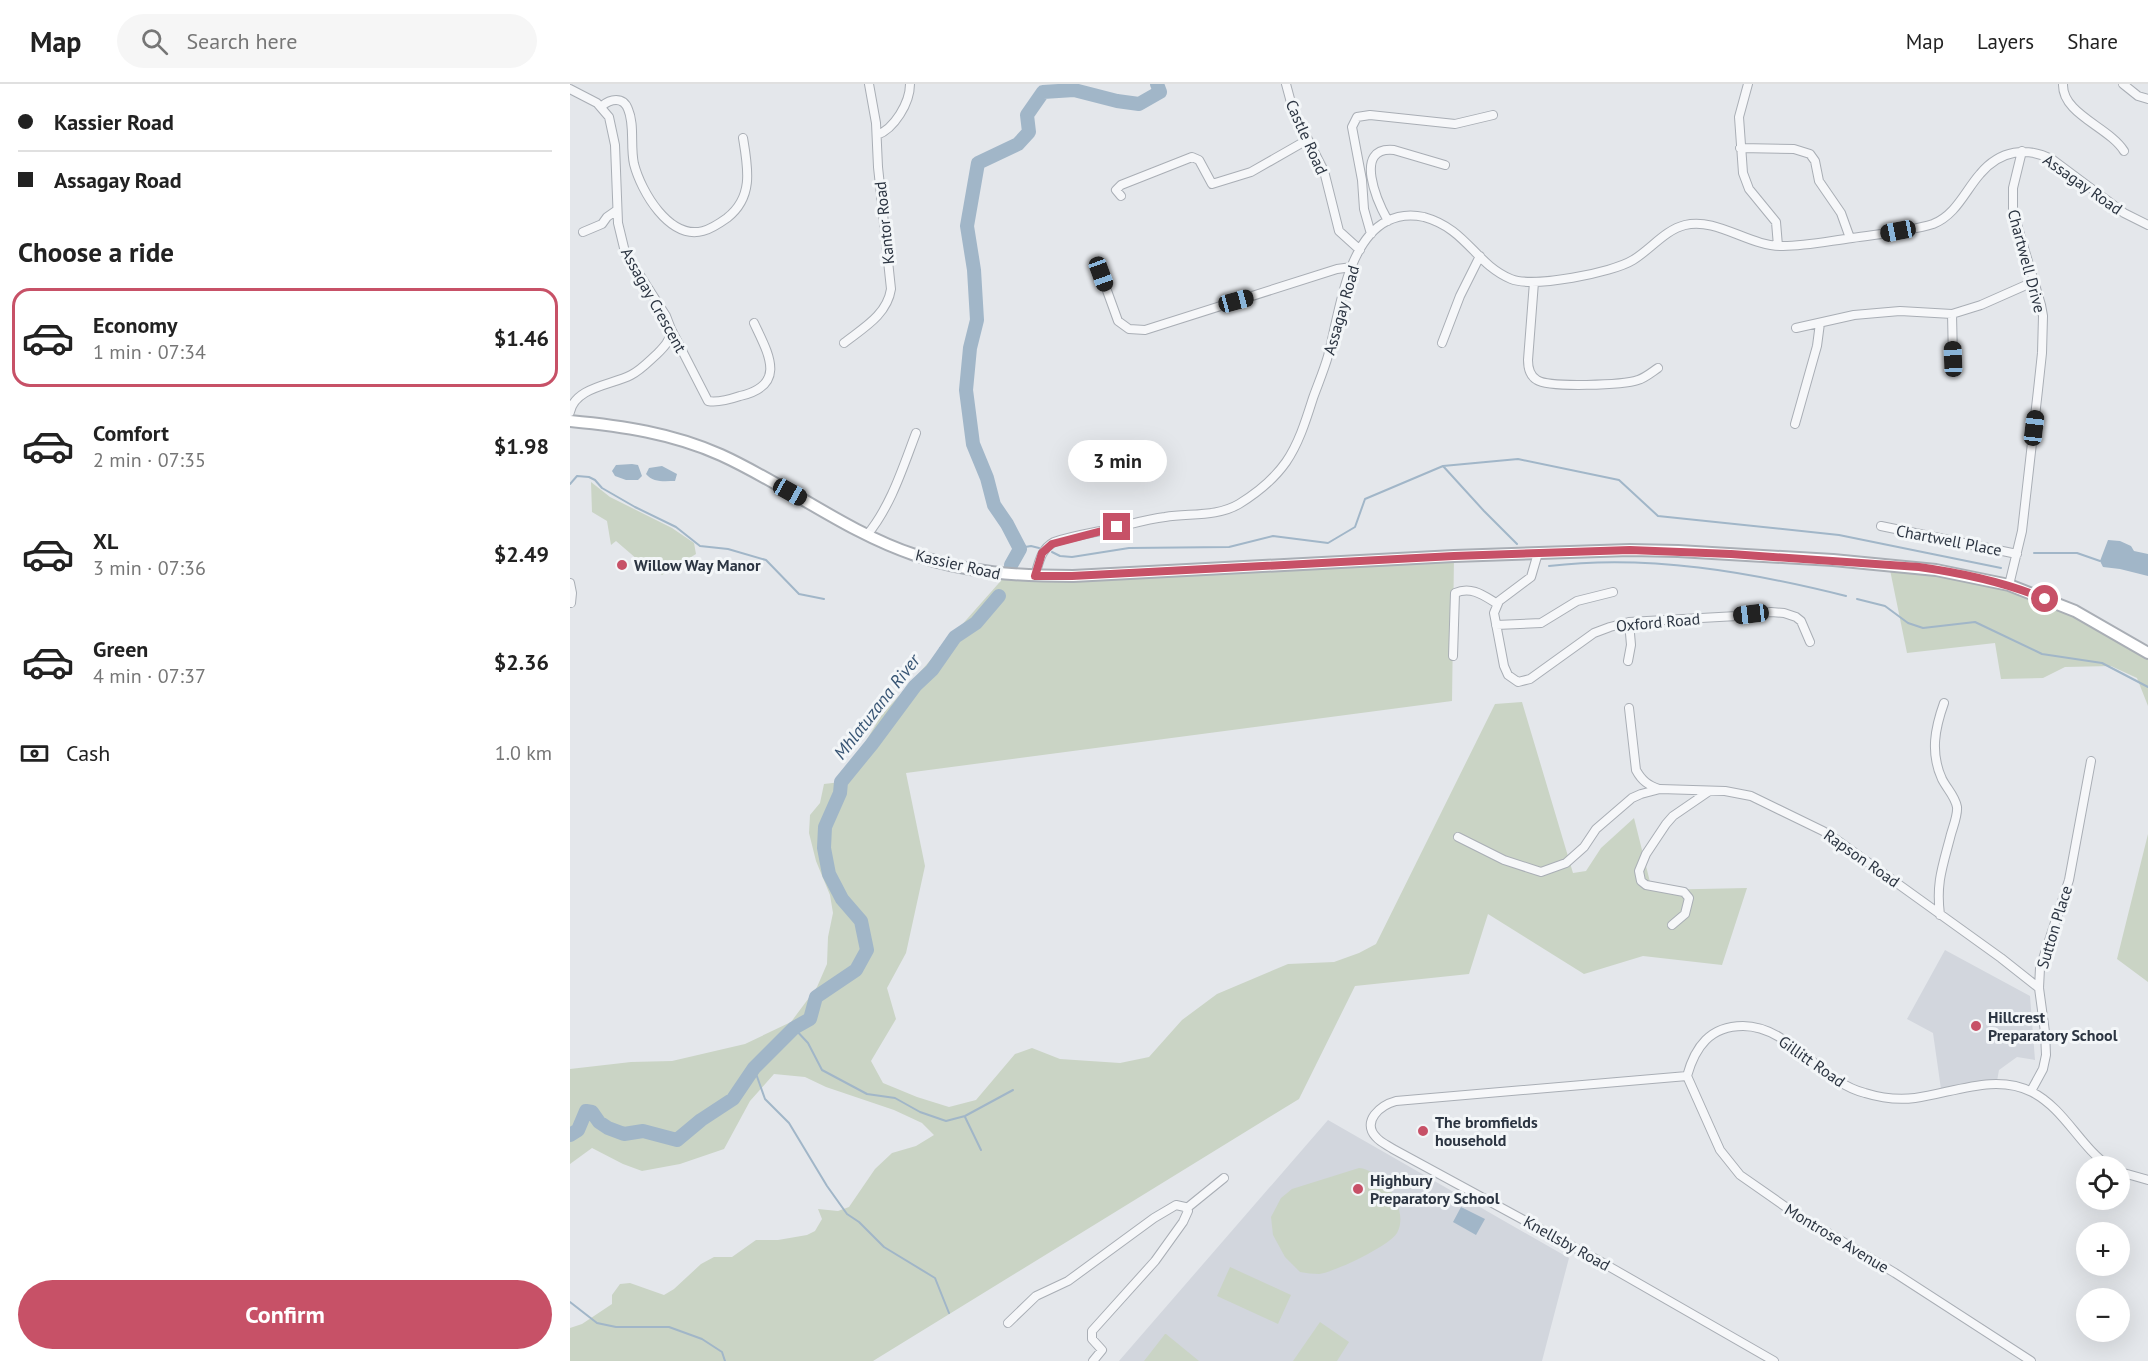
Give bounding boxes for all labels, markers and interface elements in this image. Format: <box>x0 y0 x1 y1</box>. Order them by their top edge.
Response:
search box <box>117 14 537 68</box>
text: Map <box>30 23 81 60</box>
icon: search <box>138 25 171 58</box>
text: Search here <box>186 27 297 55</box>
text: Map <box>1906 28 1944 55</box>
text: Layers <box>1977 28 2034 55</box>
text: Share <box>2067 28 2118 55</box>
street label: Castle Road <box>1282 96 1332 178</box>
text: Kassier Road <box>54 108 174 136</box>
street label: Assagay Road <box>2039 149 2127 219</box>
text: Assagay Road <box>54 166 182 194</box>
street label: Kantor Road <box>870 180 898 266</box>
street label: Chartwell Drive <box>2004 207 2050 315</box>
car <box>1879 219 1917 243</box>
text: Choose a ride <box>18 235 174 269</box>
street label: Assagay Crescent <box>617 244 691 356</box>
car <box>1086 254 1116 294</box>
street label: Assagay Road <box>1319 263 1363 357</box>
car <box>1216 288 1256 314</box>
icon: car <box>21 311 75 365</box>
text: Economy <box>93 311 177 339</box>
text: $1.46 <box>494 324 549 352</box>
text: 1 min · 07:34 <box>93 339 206 365</box>
car <box>1943 341 1963 377</box>
car <box>2023 409 2045 447</box>
icon: car <box>21 419 75 473</box>
text: Comfort <box>93 419 169 447</box>
text: $1.98 <box>494 432 549 460</box>
callout: 3 min <box>1068 440 1166 482</box>
text: 2 min · 07:35 <box>93 447 206 473</box>
text: 3 min <box>1093 448 1142 474</box>
car <box>770 475 810 509</box>
route end <box>1103 513 1130 540</box>
street label: Chartwell Place <box>1895 520 2003 560</box>
icon: car <box>21 527 75 581</box>
text: XL <box>93 527 118 555</box>
text: $2.49 <box>494 540 549 568</box>
street label: Kassier Road <box>913 545 1003 583</box>
text: 3 min · 07:36 <box>93 555 206 581</box>
place label: Willow Way Manor <box>634 555 761 575</box>
marker: Willow Way Manor <box>615 558 629 572</box>
route start <box>2031 585 2058 612</box>
car <box>1732 603 1770 625</box>
street label: Oxford Road <box>1615 608 1701 636</box>
icon: car <box>21 635 75 689</box>
text: Green <box>93 635 148 663</box>
text: $2.36 <box>494 648 549 676</box>
water label: Mhlatuzana River <box>828 649 926 764</box>
text: 4 min · 07:37 <box>93 663 206 689</box>
icon: cash <box>18 737 51 770</box>
text: Cash <box>66 739 110 767</box>
text: 1.0 km <box>495 740 552 766</box>
street label: Rapson Road <box>1820 825 1904 891</box>
street label: Sutton Place <box>2032 883 2076 971</box>
place label: Hillcrest Preparatory School <box>1988 1007 2118 1045</box>
marker: Hillcrest Preparatory School <box>1969 1019 1983 1033</box>
street label: Gillitt Road <box>1775 1031 1849 1091</box>
place label: The bromfields household <box>1435 1112 1538 1150</box>
marker: The bromfields household <box>1416 1124 1430 1138</box>
map controls <box>2076 1156 2130 1342</box>
button: locate <box>2076 1156 2130 1210</box>
place label: Highbury Preparatory School <box>1370 1170 1500 1208</box>
marker: Highbury Preparatory School <box>1351 1182 1365 1196</box>
street label: Montrose Avenue <box>1781 1199 1893 1277</box>
street label: Knellsby Road <box>1520 1211 1614 1275</box>
button: + <box>2076 1222 2130 1276</box>
button: Confirm <box>18 1280 552 1349</box>
button: − <box>2076 1288 2130 1342</box>

